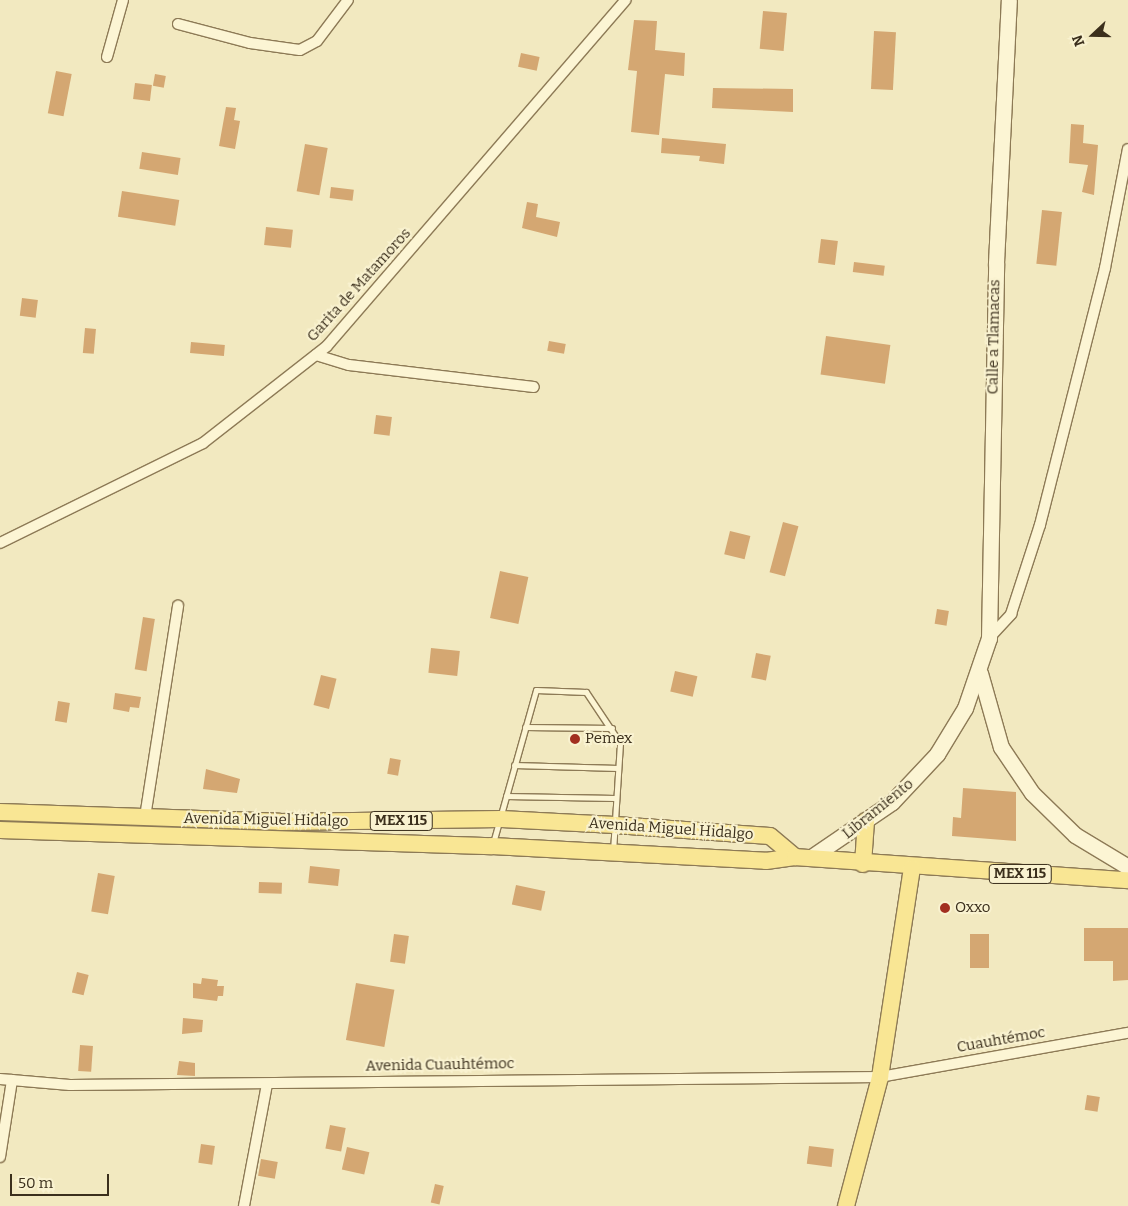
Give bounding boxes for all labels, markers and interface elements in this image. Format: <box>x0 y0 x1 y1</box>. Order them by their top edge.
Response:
north arrow <box>1068 10 1118 60</box>
text: N <box>1069 32 1088 49</box>
street label: Garita de Matamoros <box>303 225 415 345</box>
street label: Calle a Tlamacas <box>984 279 1004 395</box>
place label: Pemex <box>585 730 632 748</box>
marker: Pemex <box>569 733 581 745</box>
street label: Libramiento <box>839 775 917 843</box>
road number: MEX 115 <box>370 809 432 832</box>
street label: Avenida Miguel Hidalgo <box>183 810 349 830</box>
street label: Avenida Miguel Hidalgo <box>588 814 754 844</box>
road number: MEX 115 <box>989 862 1051 886</box>
place label: Oxxo <box>955 899 990 917</box>
marker: Oxxo <box>939 902 951 914</box>
street label: Cuauhtémoc <box>955 1023 1047 1057</box>
street label: Avenida Cuauhtémoc <box>365 1055 515 1075</box>
scale bar <box>12 1164 111 1196</box>
text: 50 m <box>18 1174 53 1192</box>

